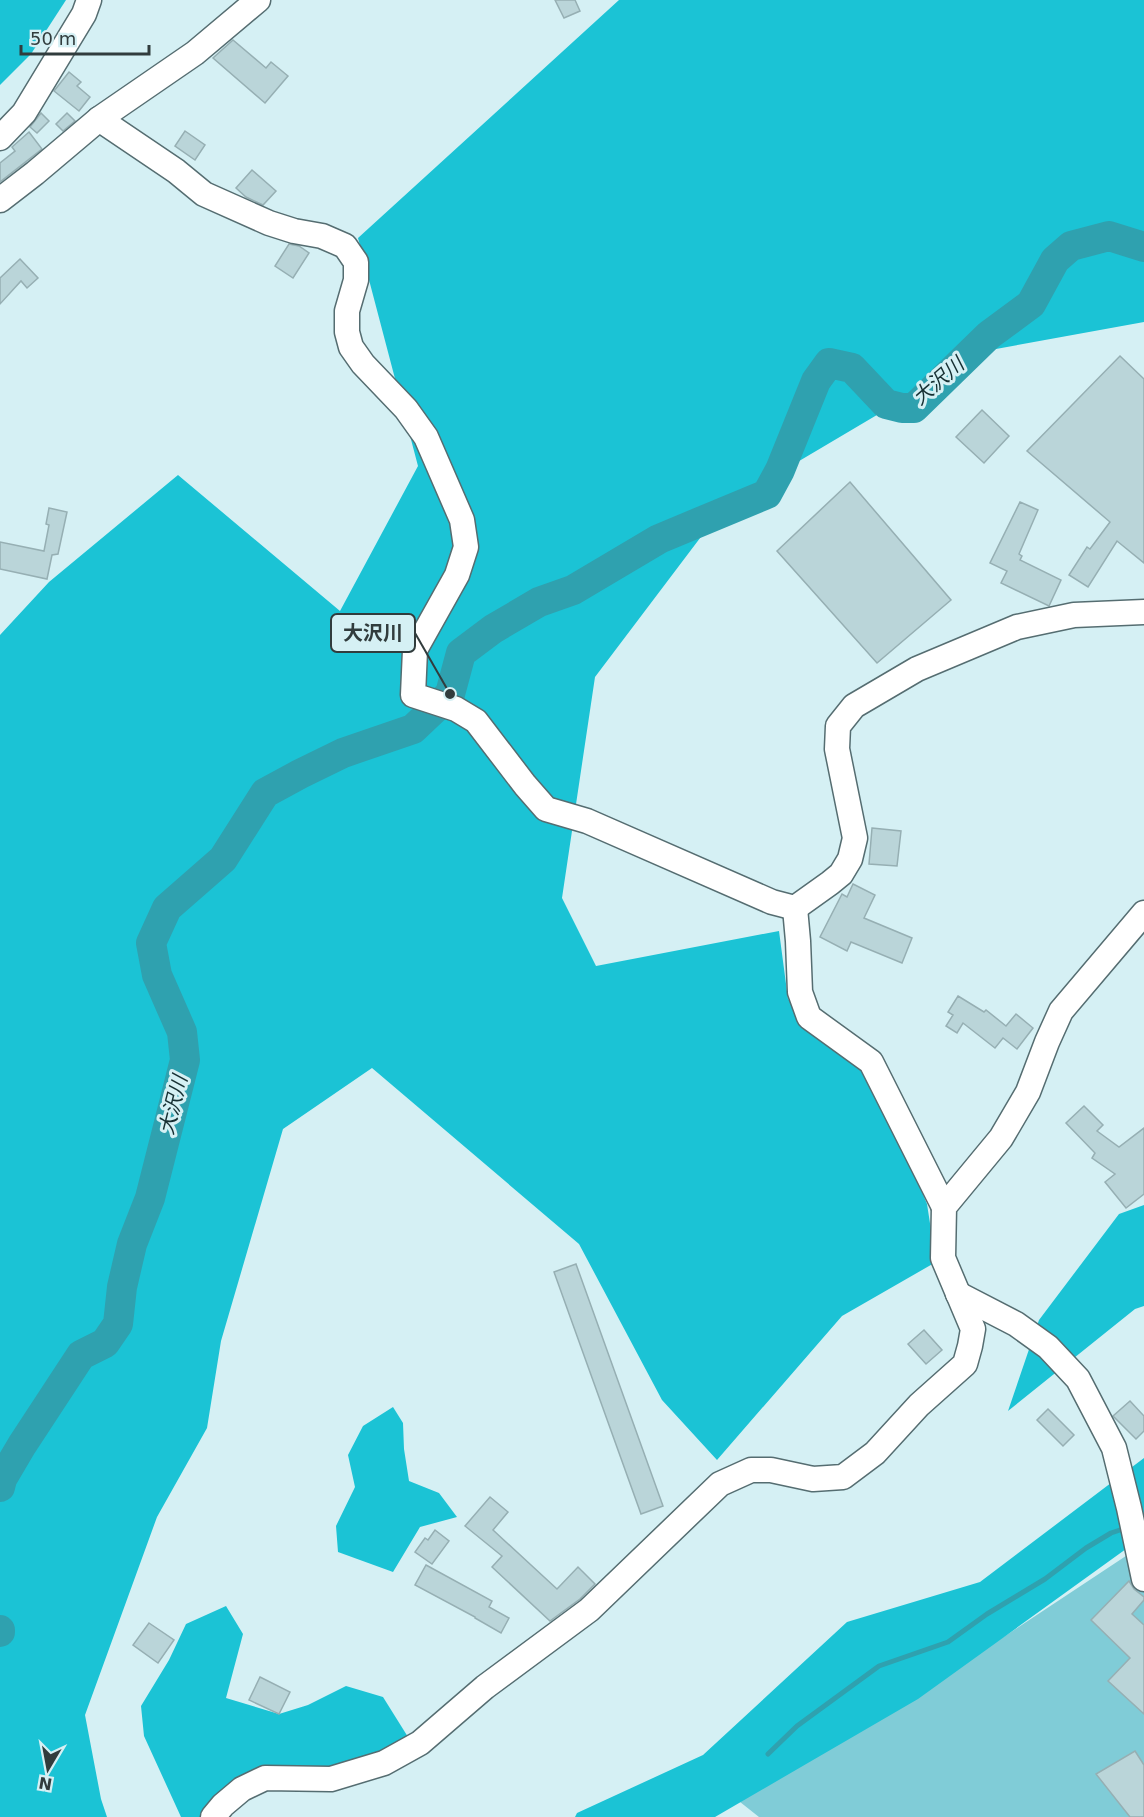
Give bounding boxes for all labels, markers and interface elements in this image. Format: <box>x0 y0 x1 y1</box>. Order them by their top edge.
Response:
scale bar <box>21 18 148 56</box>
text: 50 m <box>30 28 76 49</box>
water label: 大沢川 <box>907 351 970 410</box>
callout: 大沢川 <box>331 614 415 652</box>
text: 大沢川 <box>343 621 403 645</box>
water label: 大沢川 <box>154 1071 192 1137</box>
north arrow <box>18 1739 78 1799</box>
text: N <box>37 1773 54 1794</box>

